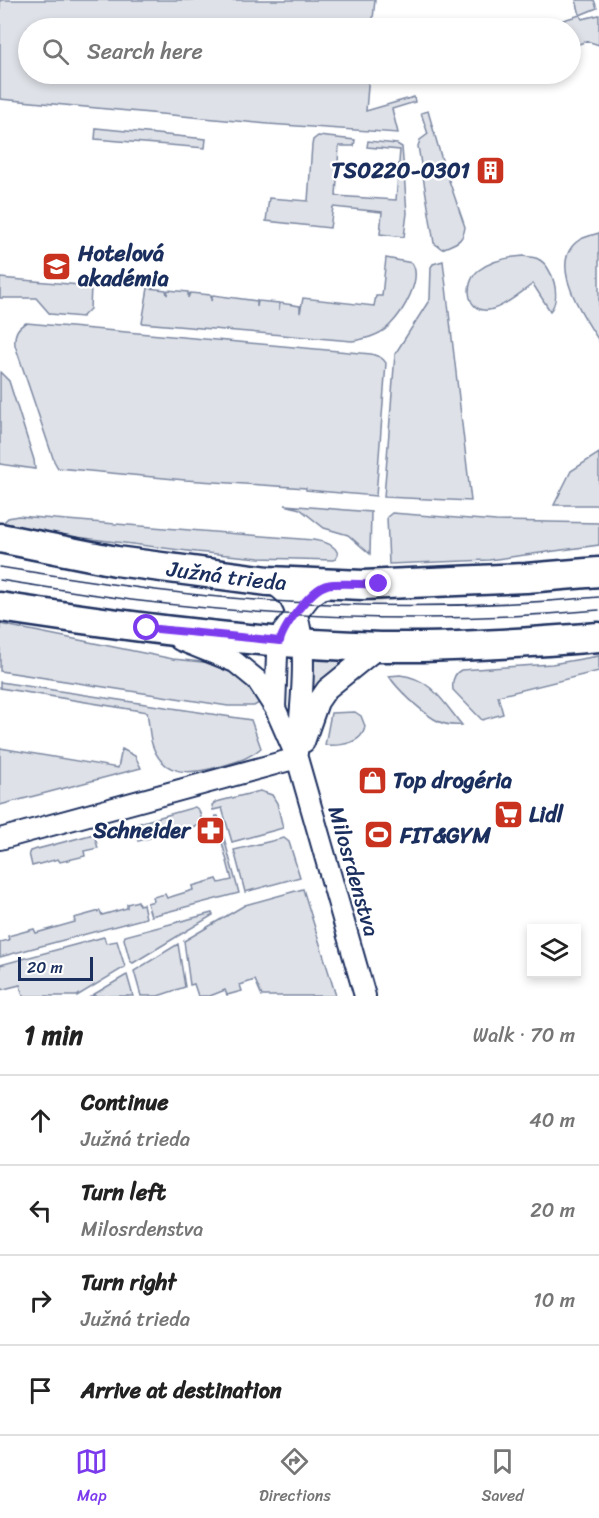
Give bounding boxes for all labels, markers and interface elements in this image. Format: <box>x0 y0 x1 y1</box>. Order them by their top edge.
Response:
search box <box>18 18 581 84</box>
text: Search here <box>87 32 203 71</box>
icon: search <box>39 35 72 68</box>
place label: TS0220-0301 <box>331 151 471 190</box>
building icon: TS0220-0301 <box>475 154 507 186</box>
place label: Hotelová akadémia <box>77 234 169 298</box>
school or university icon: Hotelová akadémia <box>41 250 73 282</box>
street label: Južná trieda <box>164 548 287 601</box>
route end <box>365 570 391 596</box>
route start <box>133 614 159 640</box>
place label: Top drogéria <box>393 761 512 800</box>
shop icon: Top drogéria <box>356 764 388 796</box>
place label: Lidl <box>529 795 565 834</box>
supermarket icon: Lidl <box>492 798 524 830</box>
street label: Milosrdenstva <box>317 801 391 941</box>
place label: Schneider <box>92 811 192 850</box>
pharmacy icon: Schneider <box>195 814 227 846</box>
place label: FIT&GYM <box>399 816 491 855</box>
sports icon: FIT&GYM <box>363 819 395 851</box>
map controls <box>527 924 581 978</box>
button: layers <box>527 924 581 978</box>
text: 20 m <box>27 953 63 982</box>
scale bar <box>18 954 93 982</box>
text: 1 min <box>24 1012 83 1058</box>
text: Walk · 70 m <box>473 1018 575 1053</box>
text: Continue <box>81 1083 169 1122</box>
text: 40 m <box>529 1103 575 1138</box>
icon: ahead <box>24 1104 57 1137</box>
text: Južná trieda <box>81 1122 190 1157</box>
text: Turn left <box>81 1173 166 1212</box>
text: 20 m <box>530 1193 575 1228</box>
icon: left <box>24 1194 57 1227</box>
text: Milosrdenstva <box>81 1212 203 1247</box>
text: Turn right <box>81 1263 176 1302</box>
text: 10 m <box>533 1283 575 1318</box>
icon: right <box>24 1284 57 1317</box>
text: Južná trieda <box>81 1302 190 1337</box>
text: Arrive at destination <box>81 1371 282 1410</box>
icon: arrive <box>24 1374 57 1407</box>
tab: Map <box>75 1445 108 1510</box>
tab: Directions <box>259 1445 331 1510</box>
tab: Saved <box>481 1445 524 1510</box>

